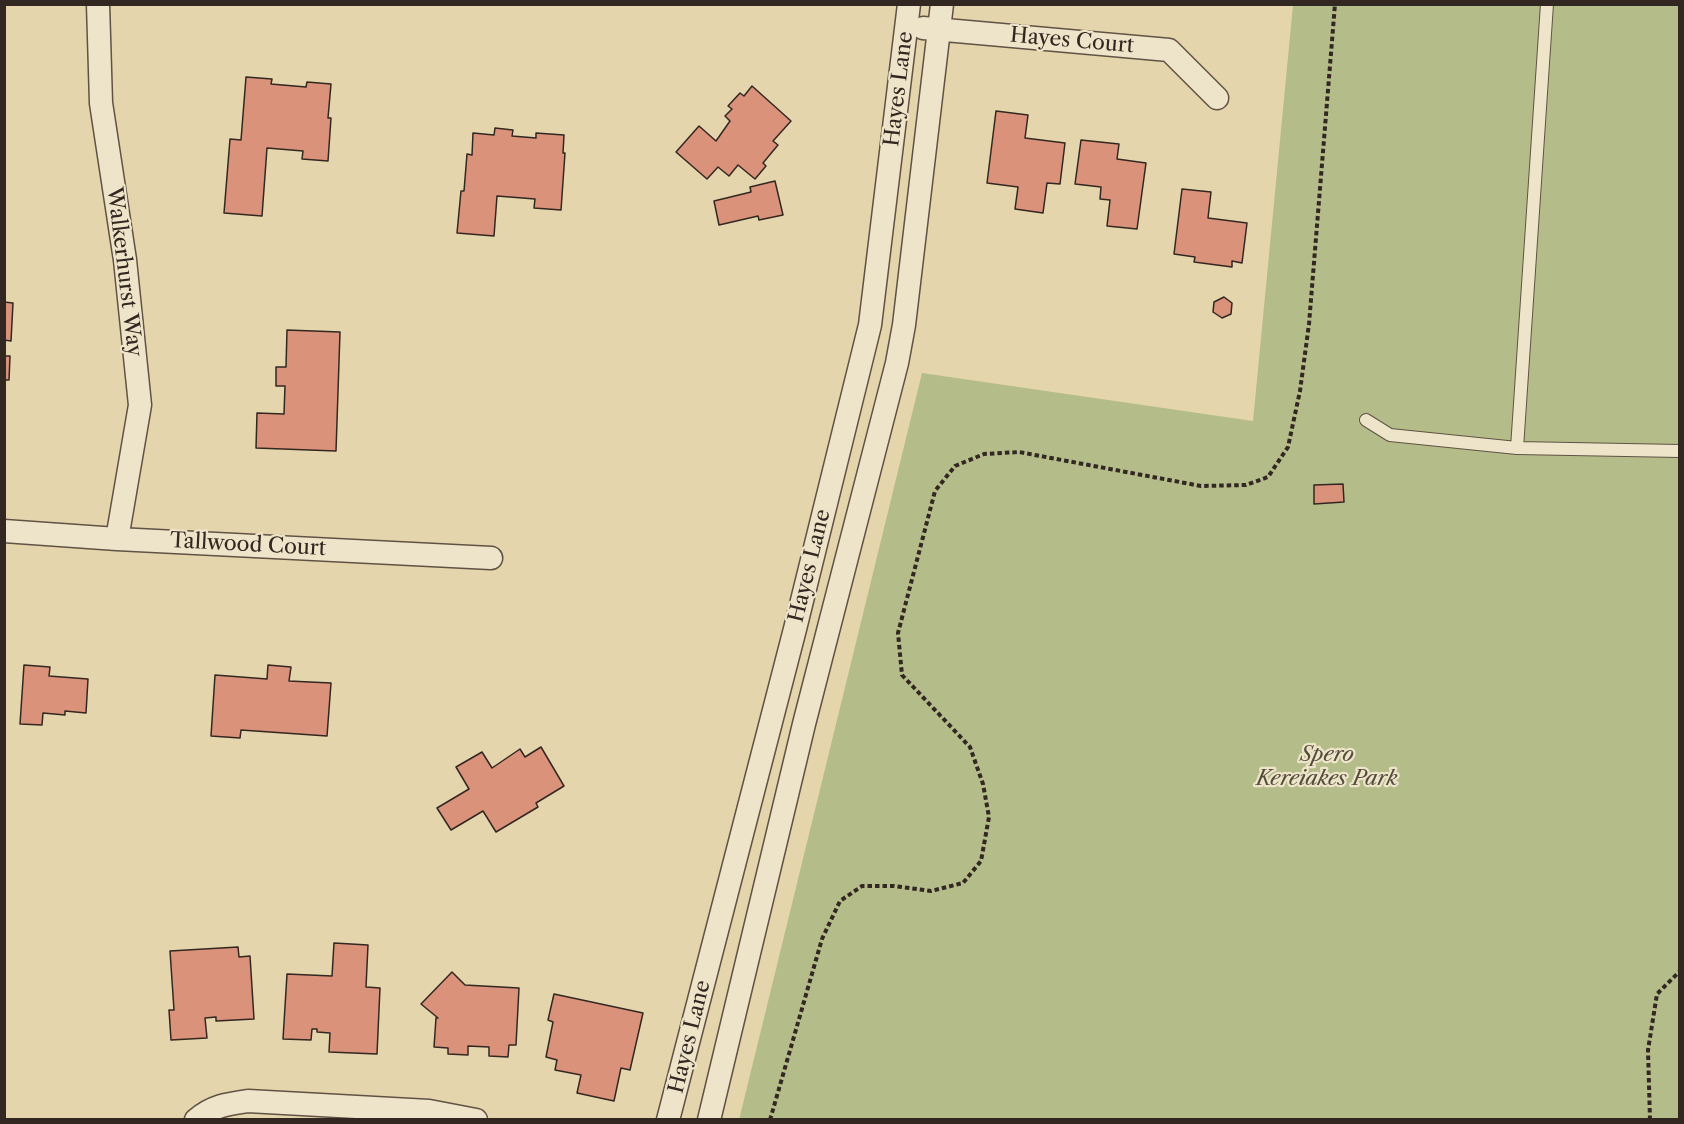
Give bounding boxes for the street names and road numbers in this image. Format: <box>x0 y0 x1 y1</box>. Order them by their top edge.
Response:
street label: Hayes Court <box>1009 23 1135 59</box>
street label: Hayes Lane <box>879 30 919 148</box>
street label: Walkerhurst Way <box>101 186 147 358</box>
street label: Hayes Lane <box>784 507 836 625</box>
street label: Tallwood Court <box>169 528 327 562</box>
street label: Hayes Lane <box>664 978 716 1096</box>

